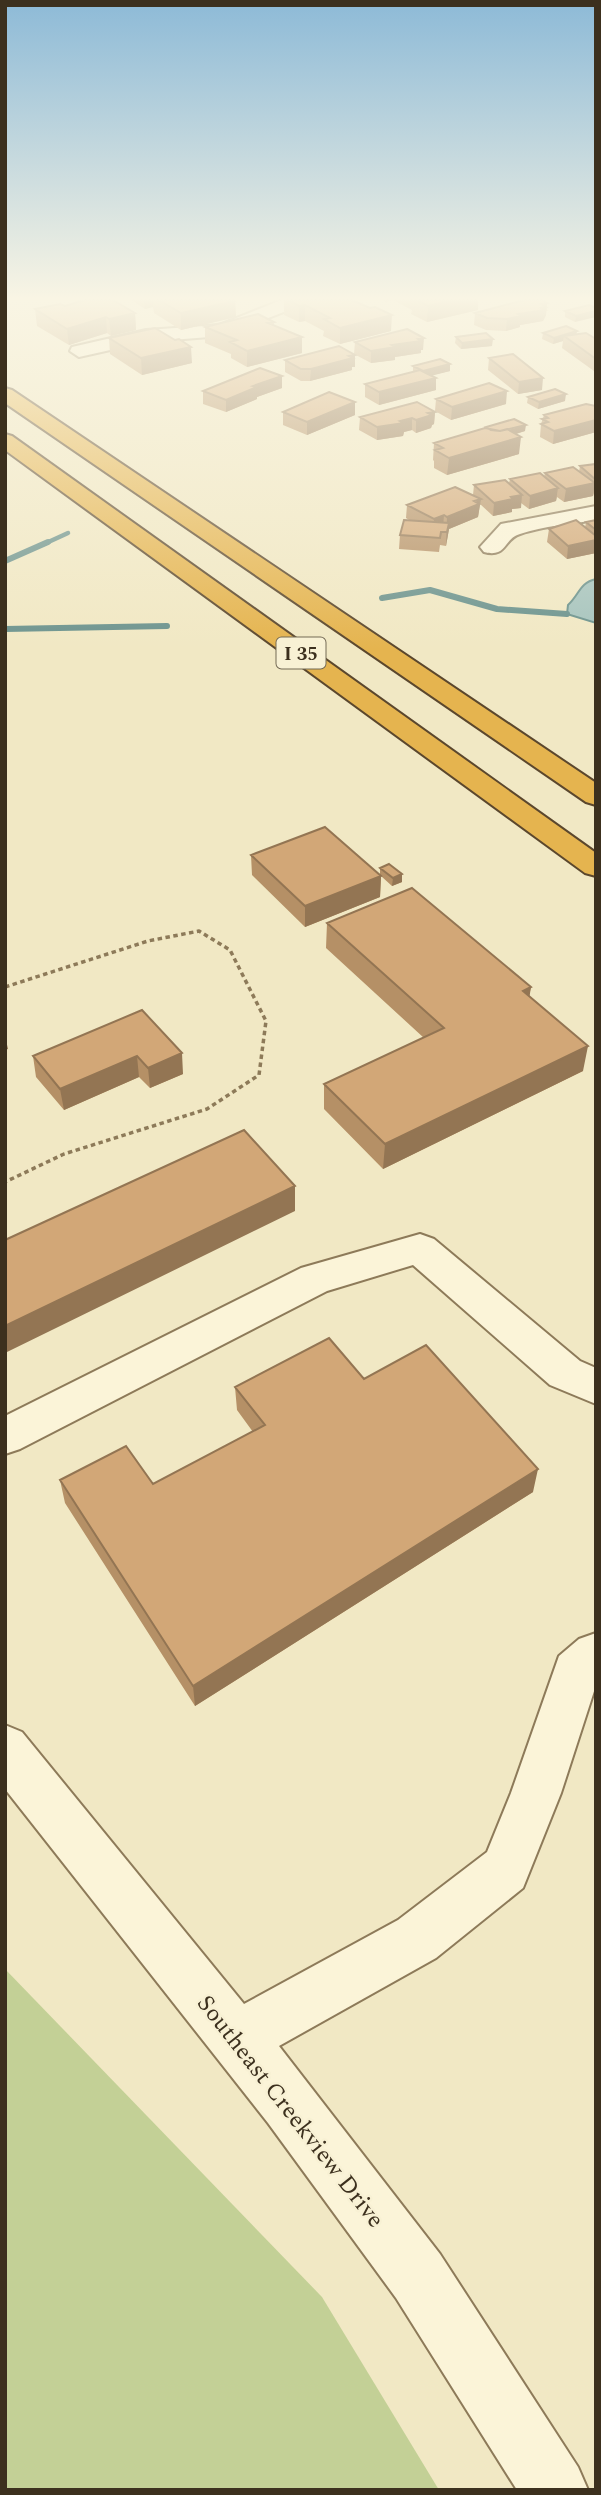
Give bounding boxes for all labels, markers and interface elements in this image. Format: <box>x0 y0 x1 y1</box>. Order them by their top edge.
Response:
road number: I 35 <box>276 638 326 668</box>
street label: Southeast Creekview Drive <box>188 1987 393 2236</box>

